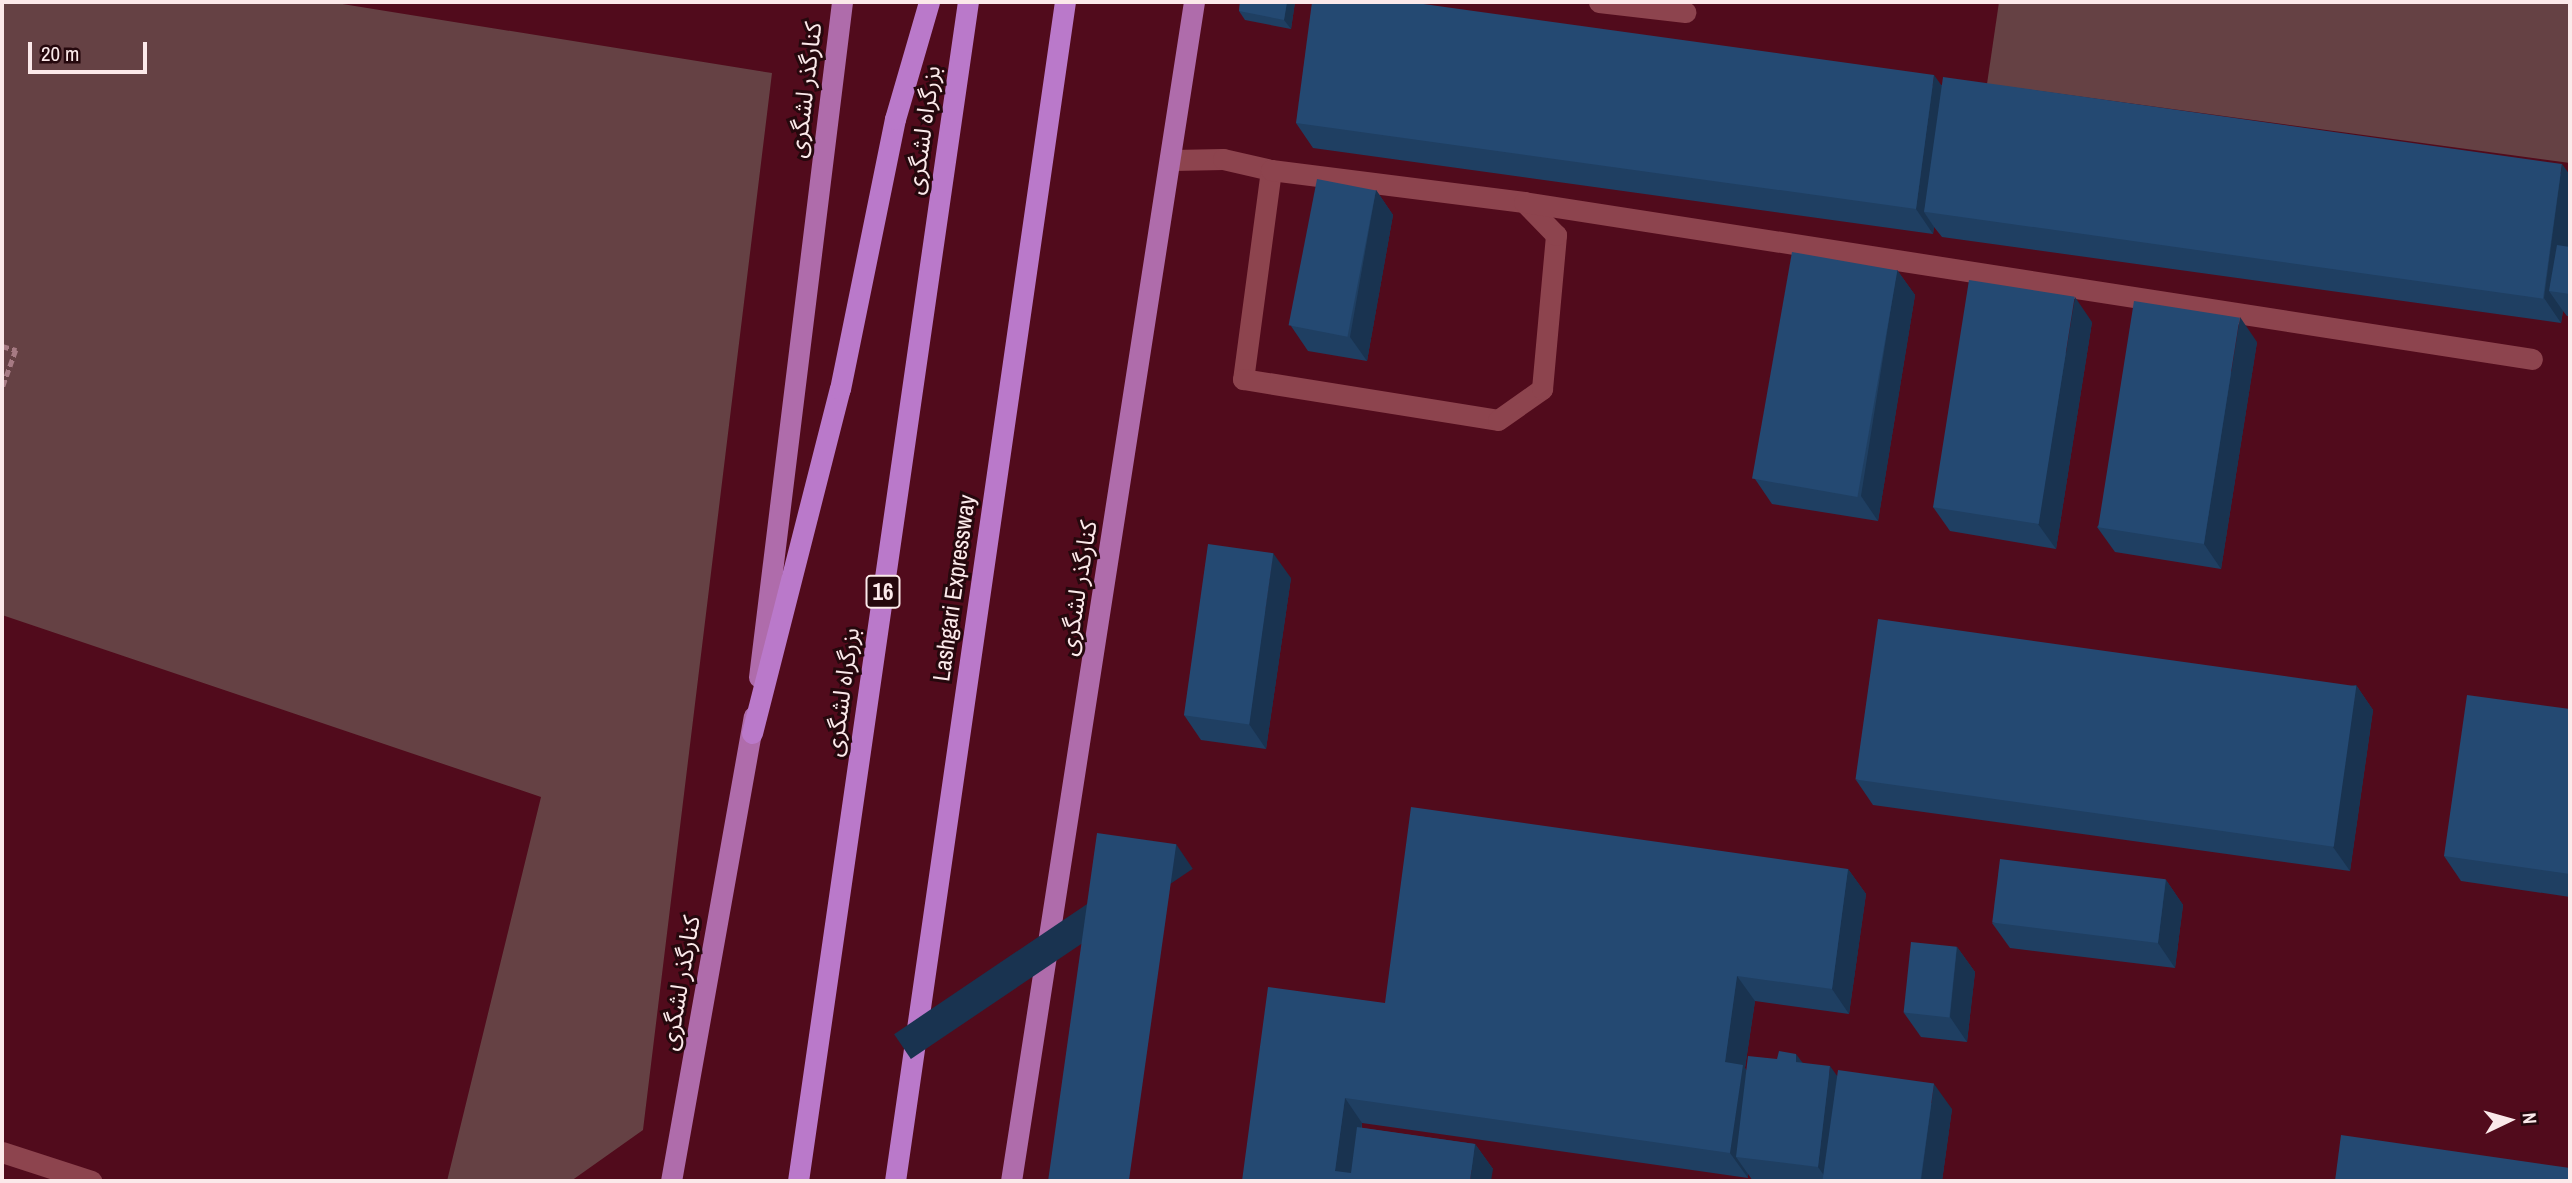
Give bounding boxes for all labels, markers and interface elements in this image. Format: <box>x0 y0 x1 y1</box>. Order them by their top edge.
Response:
street label: کنارگذر لشگری <box>782 21 828 159</box>
scale bar <box>32 28 150 72</box>
text: 20 m <box>41 39 79 68</box>
street label: بزرگراه لشگری <box>900 64 946 196</box>
street label: Lashgari Expressway <box>927 493 981 683</box>
street label: کنارگذر لشگری <box>1053 518 1103 658</box>
road number: 16 <box>866 572 900 612</box>
street label: بزرگراه لشگری <box>819 626 865 758</box>
street label: کنارگذر لشگری <box>654 913 706 1053</box>
north arrow <box>2474 1085 2544 1155</box>
text: N <box>2516 1111 2543 1125</box>

